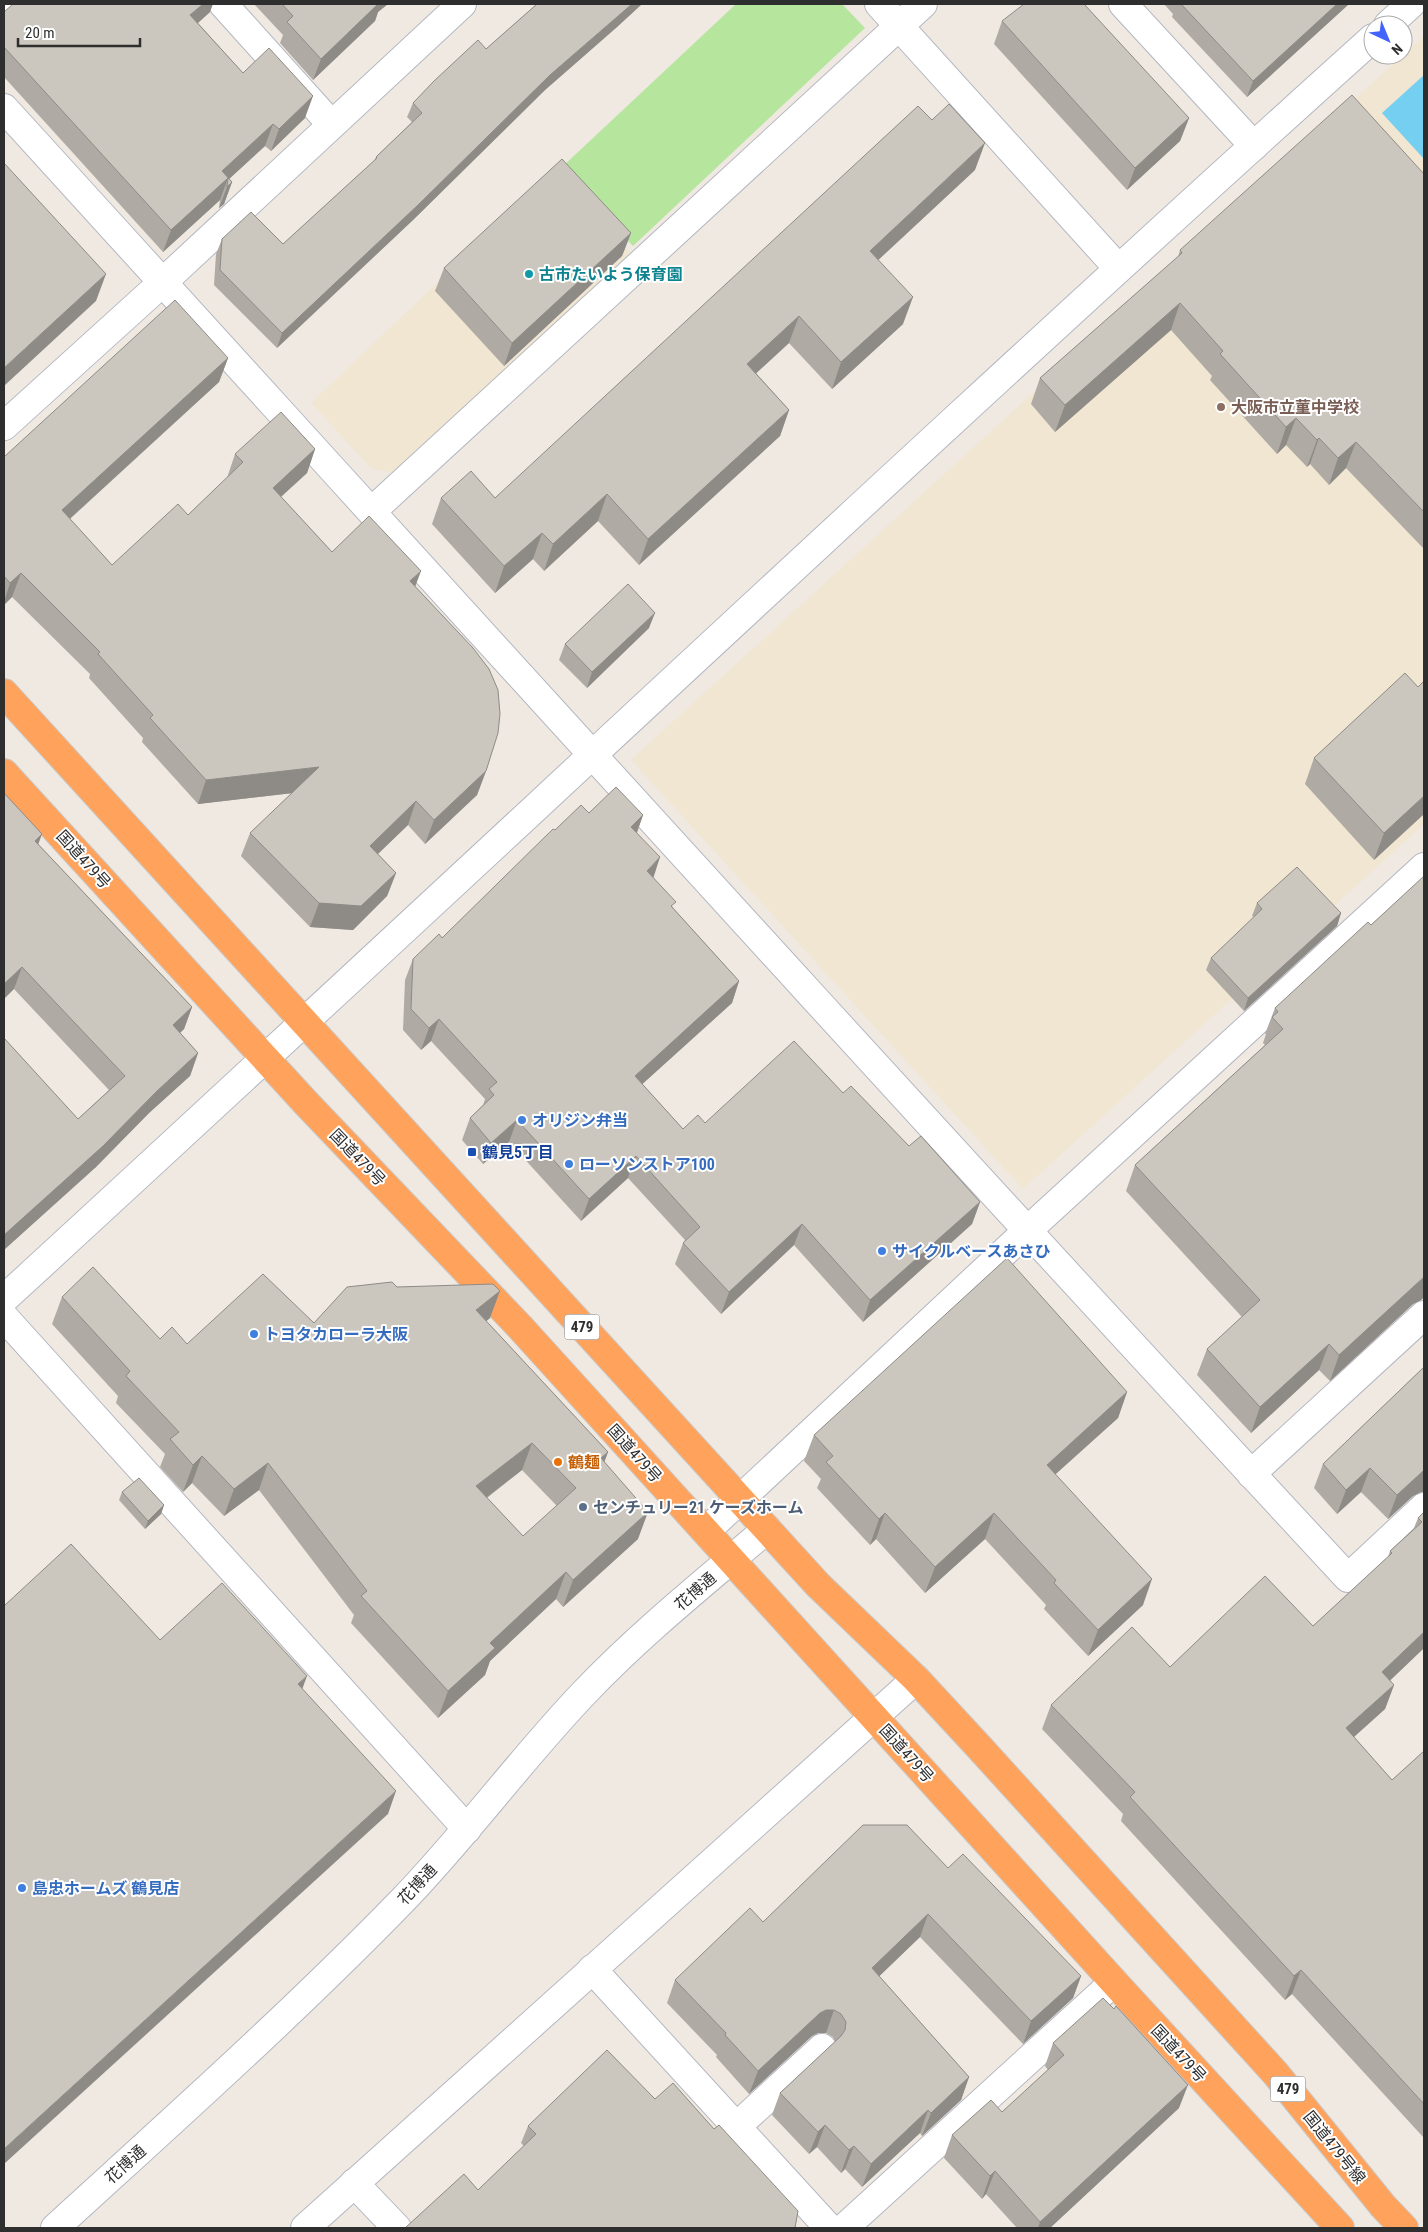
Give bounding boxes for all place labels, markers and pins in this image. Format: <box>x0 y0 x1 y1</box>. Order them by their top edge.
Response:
place label: 古市たいよう保育園 <box>539 265 683 284</box>
marker: 古市たいよう保育園 <box>523 268 535 280</box>
place label: 大阪市立菫中学校 <box>1231 398 1359 417</box>
marker: 大阪市立菫中学校 <box>1215 401 1227 413</box>
place label: オリジン弁当 <box>532 1111 628 1130</box>
marker: オリジン弁当 <box>516 1114 528 1126</box>
place label: 鶴見5丁目 <box>482 1143 554 1162</box>
marker: 鶴見5丁目 <box>466 1146 478 1158</box>
place label: ローソンストア100 <box>579 1155 715 1174</box>
marker: ローソンストア100 <box>563 1158 575 1170</box>
place label: サイクルベースあさひ <box>892 1242 1050 1261</box>
marker: サイクルベースあさひ <box>876 1245 888 1257</box>
place label: トヨタカローラ大阪 <box>264 1325 408 1344</box>
marker: トヨタカローラ大阪 <box>248 1328 260 1340</box>
place label: 鶴麺 <box>568 1453 600 1472</box>
marker: 鶴麺 <box>552 1456 564 1468</box>
place label: センチュリー21 ケーズホーム <box>593 1498 804 1517</box>
marker: センチュリー21 ケーズホーム <box>577 1501 589 1513</box>
place label: 島忠ホームズ 鶴見店 <box>32 1879 179 1898</box>
marker: 島忠ホームズ 鶴見店 <box>16 1882 28 1894</box>

